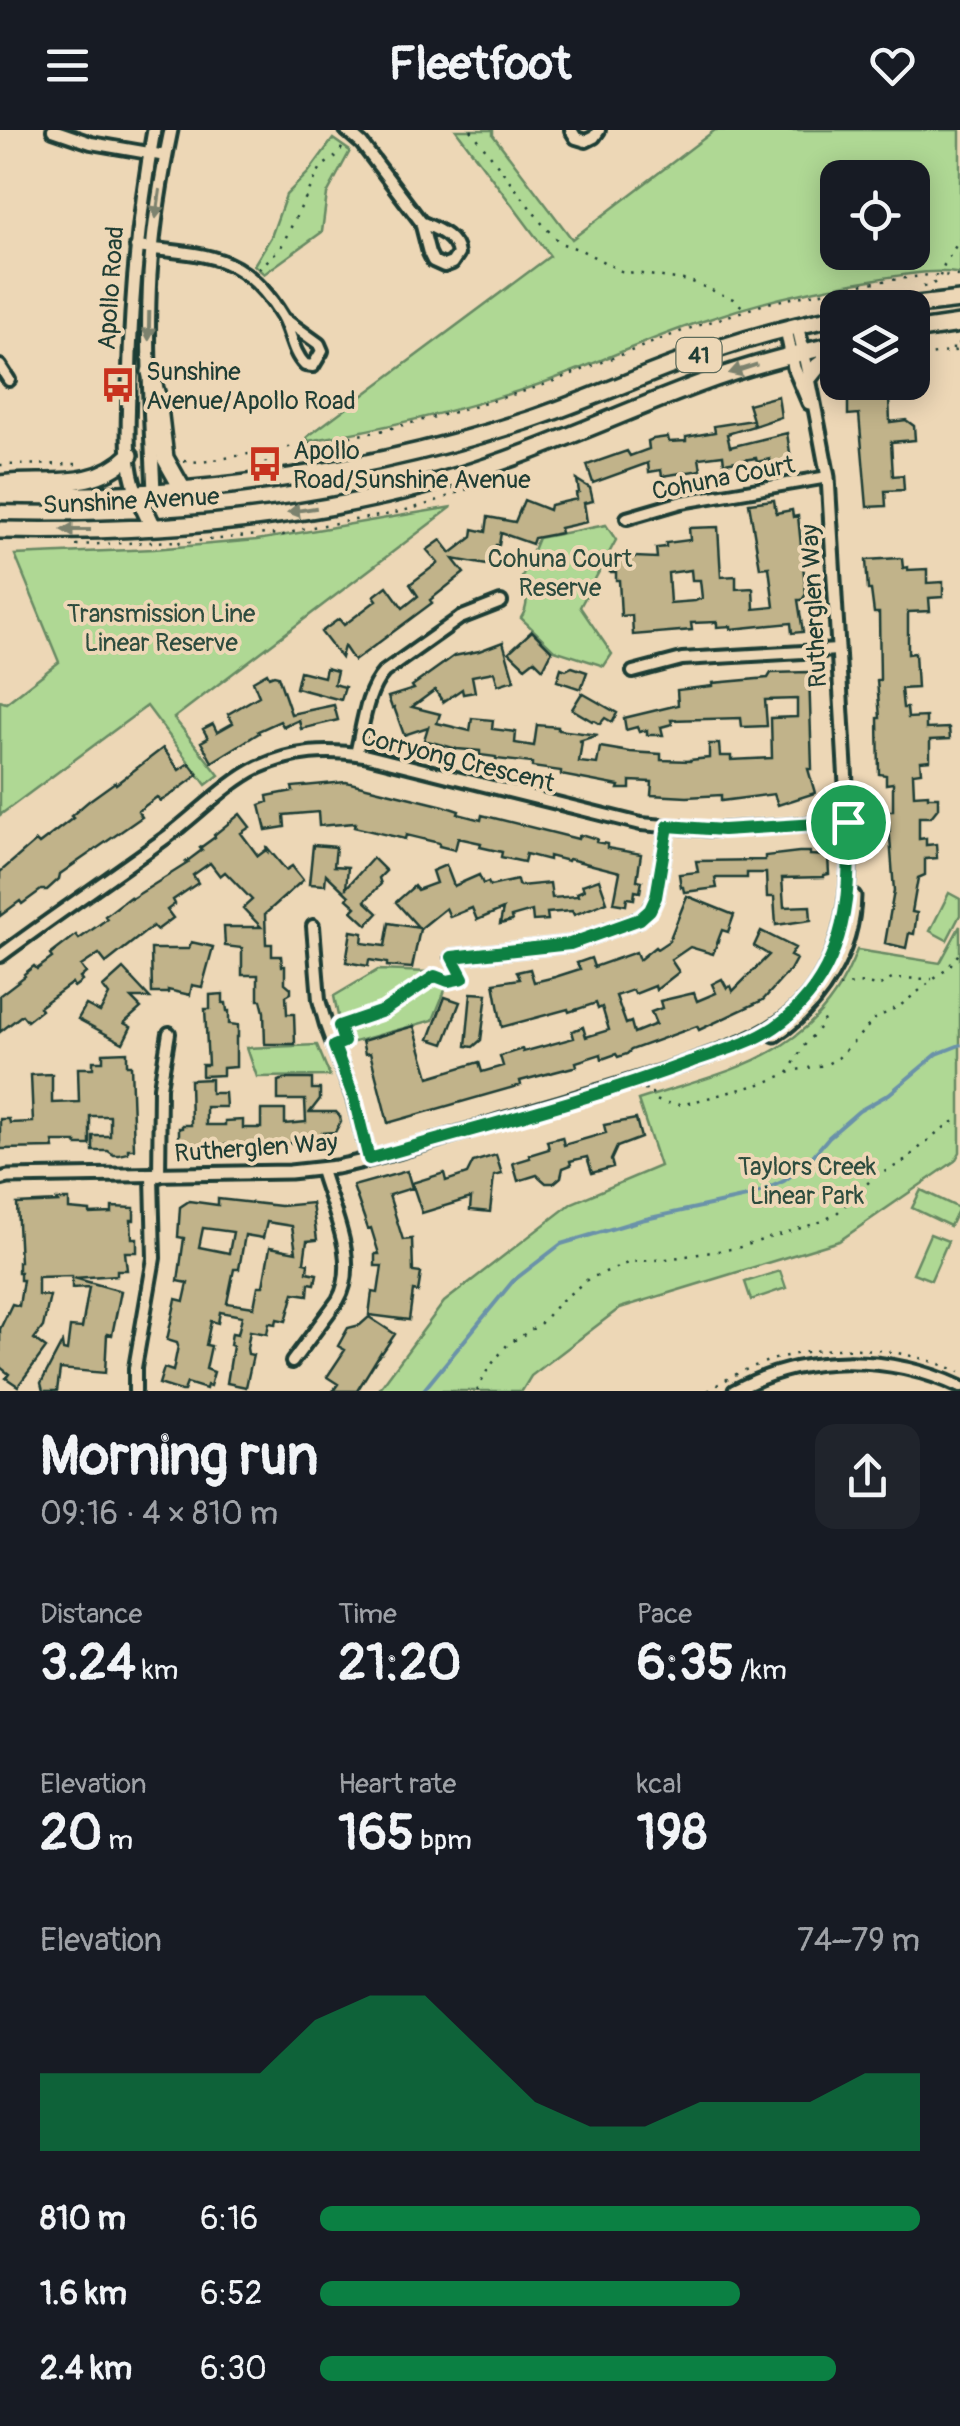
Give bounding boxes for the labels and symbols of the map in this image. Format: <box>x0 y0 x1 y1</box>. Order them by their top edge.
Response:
one-way arrow <box>150 189 166 221</box>
street label: Apollo Road <box>92 225 131 351</box>
one-way arrow <box>141 310 157 342</box>
road number: 41 <box>676 338 722 372</box>
place label: Sunshine Avenue/Apollo Road <box>146 357 356 417</box>
one-way arrow <box>728 362 758 377</box>
bus stop icon: Sunshine Avenue/Apollo Road <box>99 366 137 404</box>
place label: Apollo Road/Sunshine Avenue <box>293 436 531 496</box>
bus stop icon: Apollo Road/Sunshine Avenue <box>246 445 284 483</box>
street label: Cohuna Court <box>649 449 798 508</box>
street label: Sunshine Avenue <box>42 481 221 522</box>
one-way arrow <box>285 503 317 519</box>
one-way arrow <box>60 522 92 538</box>
street label: Rutherglen Way <box>795 523 834 688</box>
park label: Cohuna Court Reserve <box>488 544 633 604</box>
park label: Transmission Line Linear Reserve <box>67 599 256 659</box>
street label: Corryong Crescent <box>358 721 559 800</box>
pin <box>806 780 891 865</box>
street label: Rutherglen Way <box>173 1127 339 1170</box>
park label: Taylors Creek Linear Park <box>738 1152 877 1212</box>

